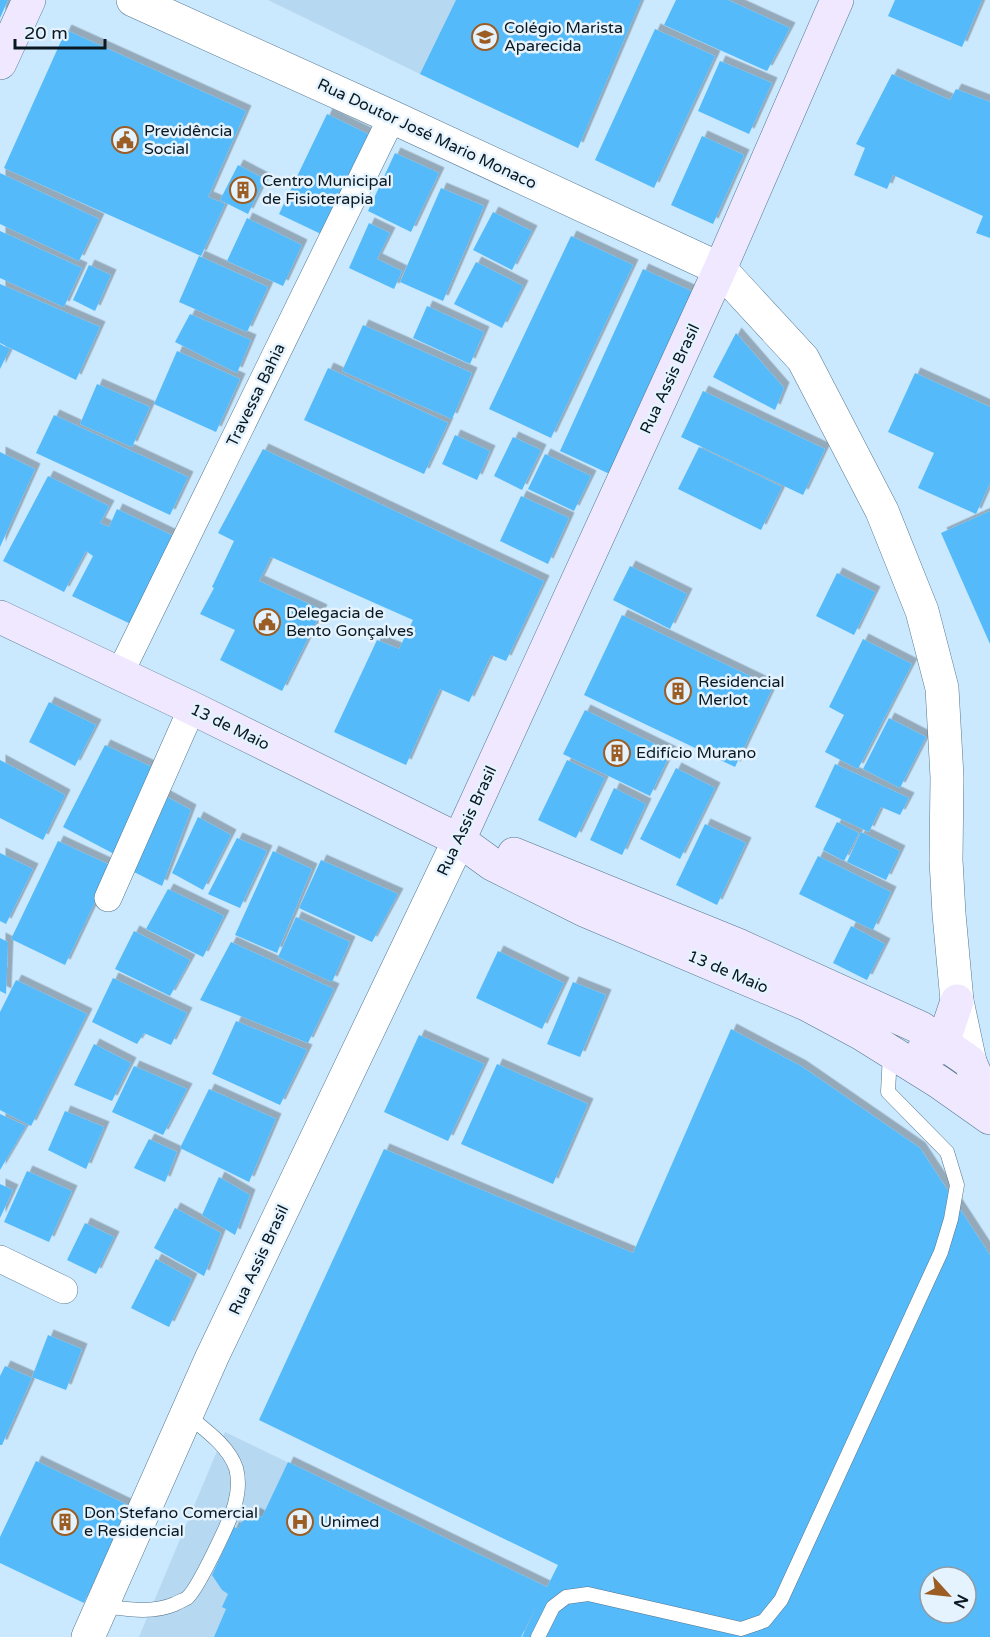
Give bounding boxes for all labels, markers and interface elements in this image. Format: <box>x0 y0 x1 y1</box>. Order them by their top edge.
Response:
scale bar <box>15 12 105 50</box>
place label: Colégio Marista Aparecida <box>504 18 623 56</box>
text: 20 m <box>24 22 68 44</box>
school or university icon: Colégio Marista Aparecida <box>470 22 500 52</box>
street label: Rua Doutor José Mario Monaco <box>314 74 540 194</box>
place label: Previdência Social <box>144 121 232 159</box>
public building icon: Previdência Social <box>110 125 140 155</box>
place label: Centro Municipal de Fisioterapia <box>262 171 392 209</box>
building icon: Centro Municipal de Fisioterapia <box>228 175 258 205</box>
street label: Rua Assis Brasil <box>636 321 704 437</box>
street label: Travessa Bahia <box>222 340 290 450</box>
place label: Delegacia de Bento Gonçalves <box>286 603 414 641</box>
public building icon: Delegacia de Bento Gonçalves <box>252 607 282 637</box>
place label: Residencial Merlot <box>698 672 785 710</box>
building icon: Residencial Merlot <box>663 676 693 706</box>
street label: 13 de Maio <box>187 699 273 755</box>
building icon: Edifício Murano <box>602 738 632 768</box>
place label: Edifício Murano <box>636 743 756 763</box>
street label: Rua Assis Brasil <box>433 763 501 879</box>
street label: 13 de Maio <box>685 946 771 998</box>
street label: Rua Assis Brasil <box>225 1202 293 1318</box>
place label: Don Stefano Comercial e Residencial <box>84 1503 258 1541</box>
building icon: Don Stefano Comercial e Residencial <box>50 1507 80 1537</box>
hospital icon: Unimed <box>285 1507 315 1537</box>
place label: Unimed <box>320 1512 379 1532</box>
north arrow <box>918 1565 978 1625</box>
text: N <box>949 1591 972 1612</box>

